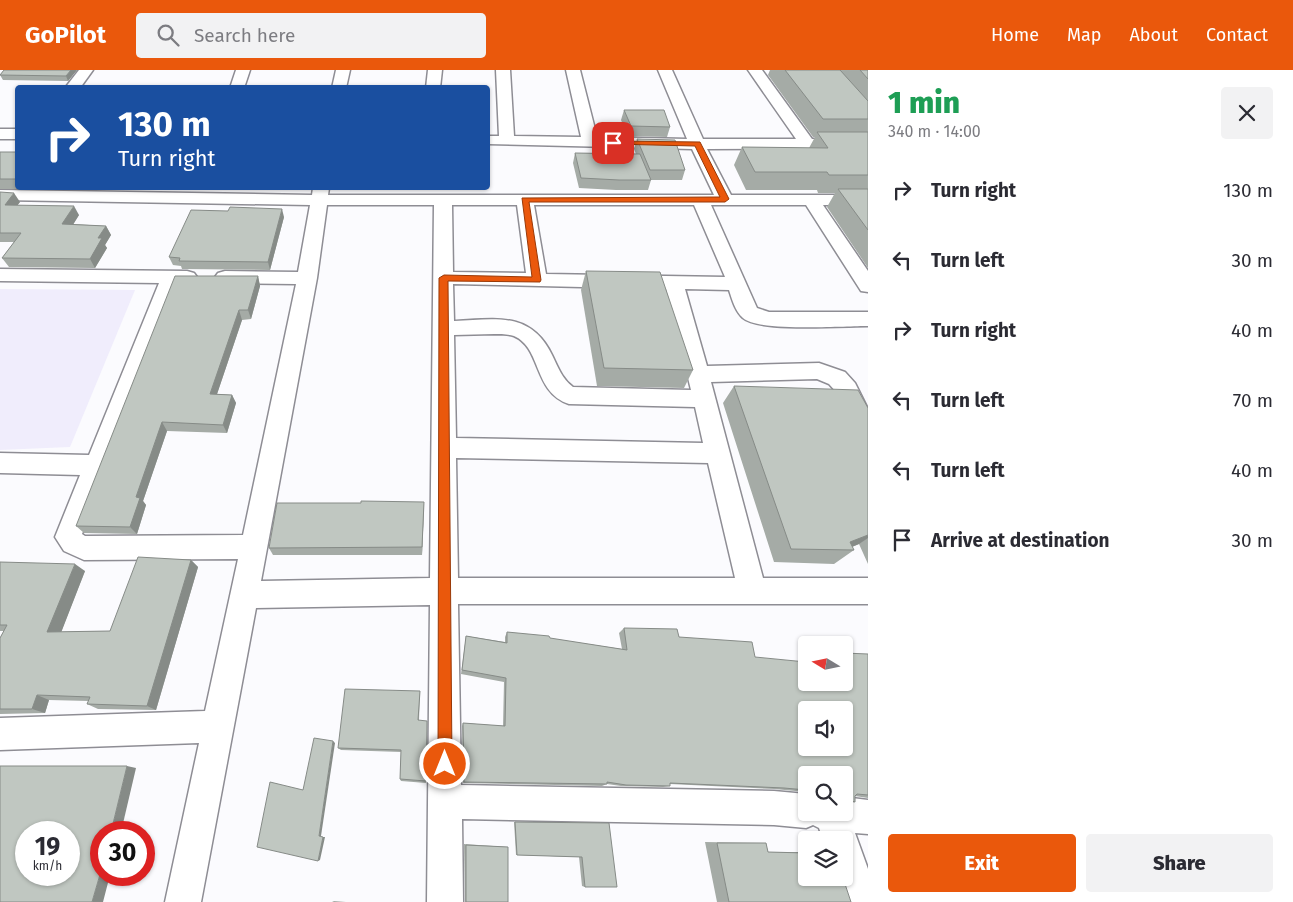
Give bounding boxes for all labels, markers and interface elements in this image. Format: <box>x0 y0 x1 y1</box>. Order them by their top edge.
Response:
search box <box>136 13 486 58</box>
text: GoPilot <box>25 21 106 49</box>
icon: search <box>154 21 182 49</box>
text: Search here <box>194 24 295 47</box>
text: Home <box>991 24 1039 46</box>
text: Map <box>1067 24 1101 46</box>
text: About <box>1129 24 1178 46</box>
text: Contact <box>1206 24 1268 46</box>
text: 1 min <box>888 85 960 121</box>
button: close <box>1221 87 1273 139</box>
text: 130 m <box>118 103 211 145</box>
icon: right <box>35 105 100 170</box>
pin <box>592 122 634 164</box>
text: 340 m · 14:00 <box>888 122 981 141</box>
icon: arrive <box>599 129 627 157</box>
text: Turn right <box>118 145 215 172</box>
icon: right <box>888 176 916 204</box>
text: Turn right <box>931 179 1016 202</box>
text: 130 m <box>1223 179 1273 202</box>
icon: left <box>888 246 916 274</box>
text: Turn left <box>931 249 1005 272</box>
text: 30 m <box>1232 249 1273 272</box>
icon: right <box>888 316 916 344</box>
text: Turn right <box>931 319 1016 342</box>
text: 40 m <box>1231 319 1273 342</box>
icon: left <box>888 386 916 414</box>
text: Turn left <box>931 389 1005 412</box>
text: 70 m <box>1233 389 1273 412</box>
icon: left <box>888 456 916 484</box>
text: Turn left <box>931 459 1005 482</box>
text: 40 m <box>1231 459 1273 482</box>
icon: arrive <box>888 526 916 554</box>
text: Arrive at destination <box>931 529 1110 552</box>
text: 30 m <box>1232 529 1273 552</box>
north arrow <box>798 636 852 691</box>
map controls <box>798 636 853 886</box>
button: sound <box>798 701 853 756</box>
position arrow <box>418 737 470 789</box>
button: search <box>798 766 853 821</box>
speed limit sign: 30 <box>90 821 155 886</box>
button: layers <box>798 831 853 886</box>
text: 19 <box>35 832 60 862</box>
button: Exit <box>888 834 1076 892</box>
button: Share <box>1086 834 1273 892</box>
text: km/h <box>33 859 62 873</box>

